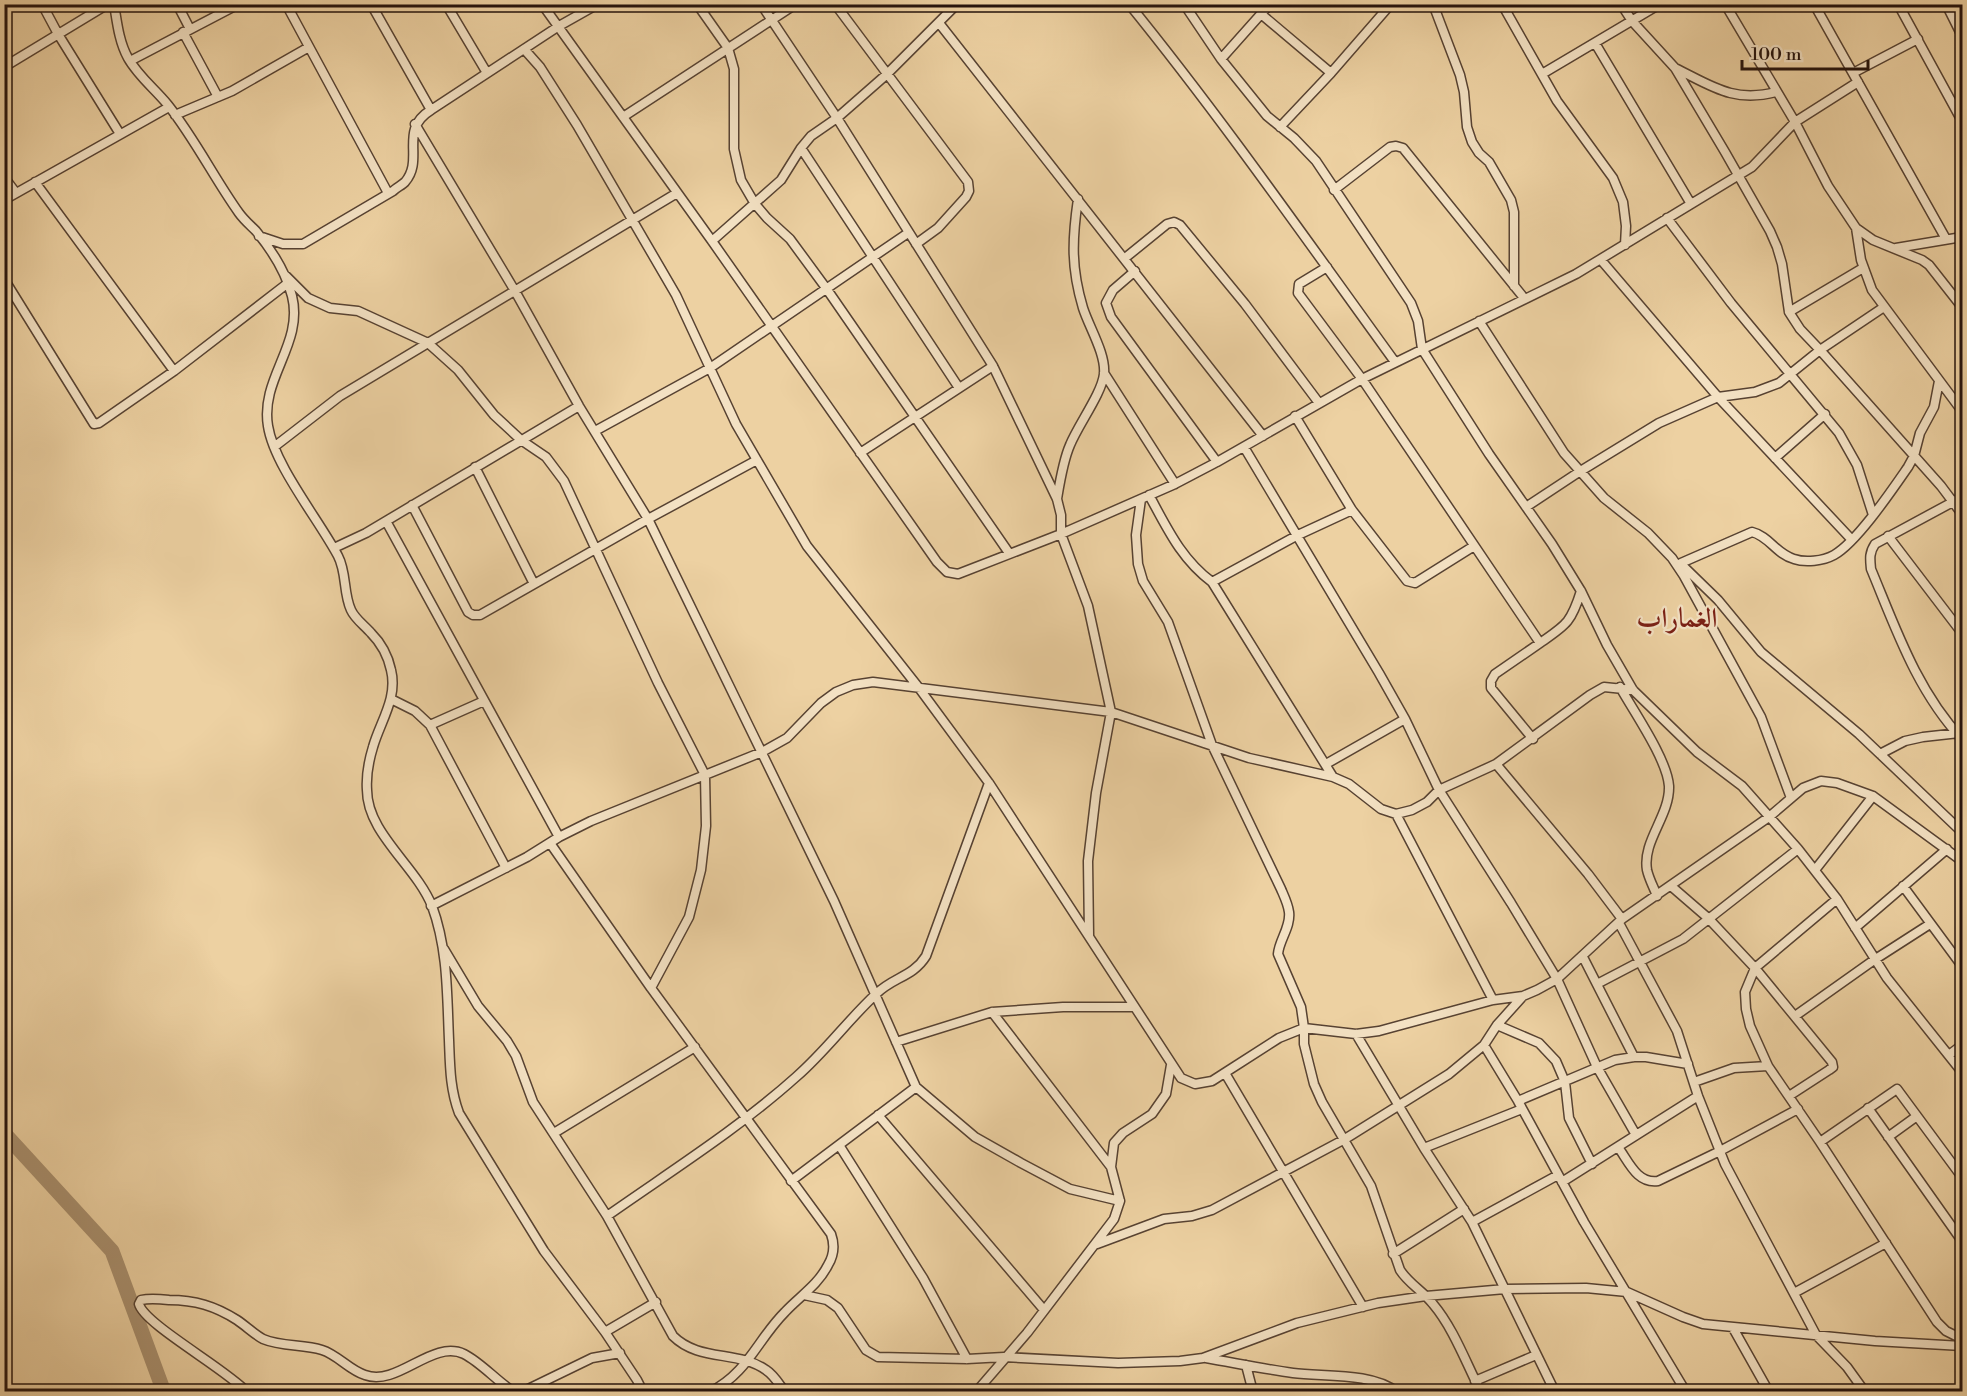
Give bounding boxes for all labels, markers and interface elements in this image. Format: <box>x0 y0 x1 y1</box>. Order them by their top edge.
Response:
scale bar <box>1742 33 1868 71</box>
text: 100 m <box>1751 43 1802 66</box>
district label: الغماراب <box>1637 602 1717 636</box>

